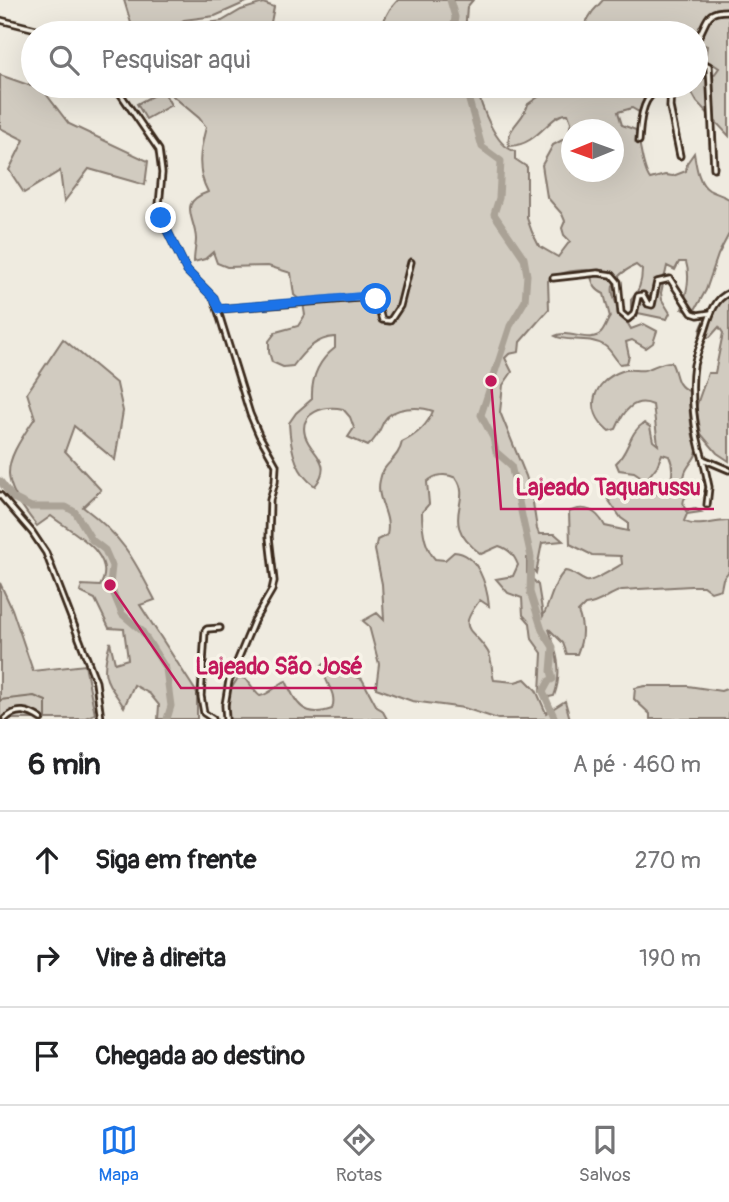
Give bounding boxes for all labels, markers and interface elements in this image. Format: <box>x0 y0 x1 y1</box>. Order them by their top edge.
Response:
search box <box>21 21 708 98</box>
icon: search <box>45 41 83 79</box>
text: Pesquisar aqui <box>101 44 250 76</box>
north arrow <box>561 119 624 182</box>
route end <box>145 202 176 233</box>
route start <box>360 283 391 314</box>
callout: Lajeado Taquarussu <box>501 465 714 509</box>
text: Lajeado Taquarussu <box>515 473 701 502</box>
callout: Lajeado São José <box>181 644 377 688</box>
text: Lajeado São José <box>195 652 363 681</box>
text: 6 min <box>28 746 101 783</box>
text: A pé · 460 m <box>573 750 701 779</box>
icon: ahead <box>28 841 66 879</box>
text: Siga em frente <box>95 844 256 876</box>
text: 270 m <box>635 846 701 875</box>
icon: right <box>28 939 66 977</box>
text: Vire à direita <box>95 942 226 974</box>
text: 190 m <box>639 944 701 973</box>
icon: arrive <box>28 1037 66 1075</box>
text: Chegada ao destino <box>95 1040 305 1072</box>
tab: Mapa <box>98 1121 139 1187</box>
tab: Rotas <box>336 1121 382 1187</box>
tab: Salvos <box>579 1121 631 1187</box>

